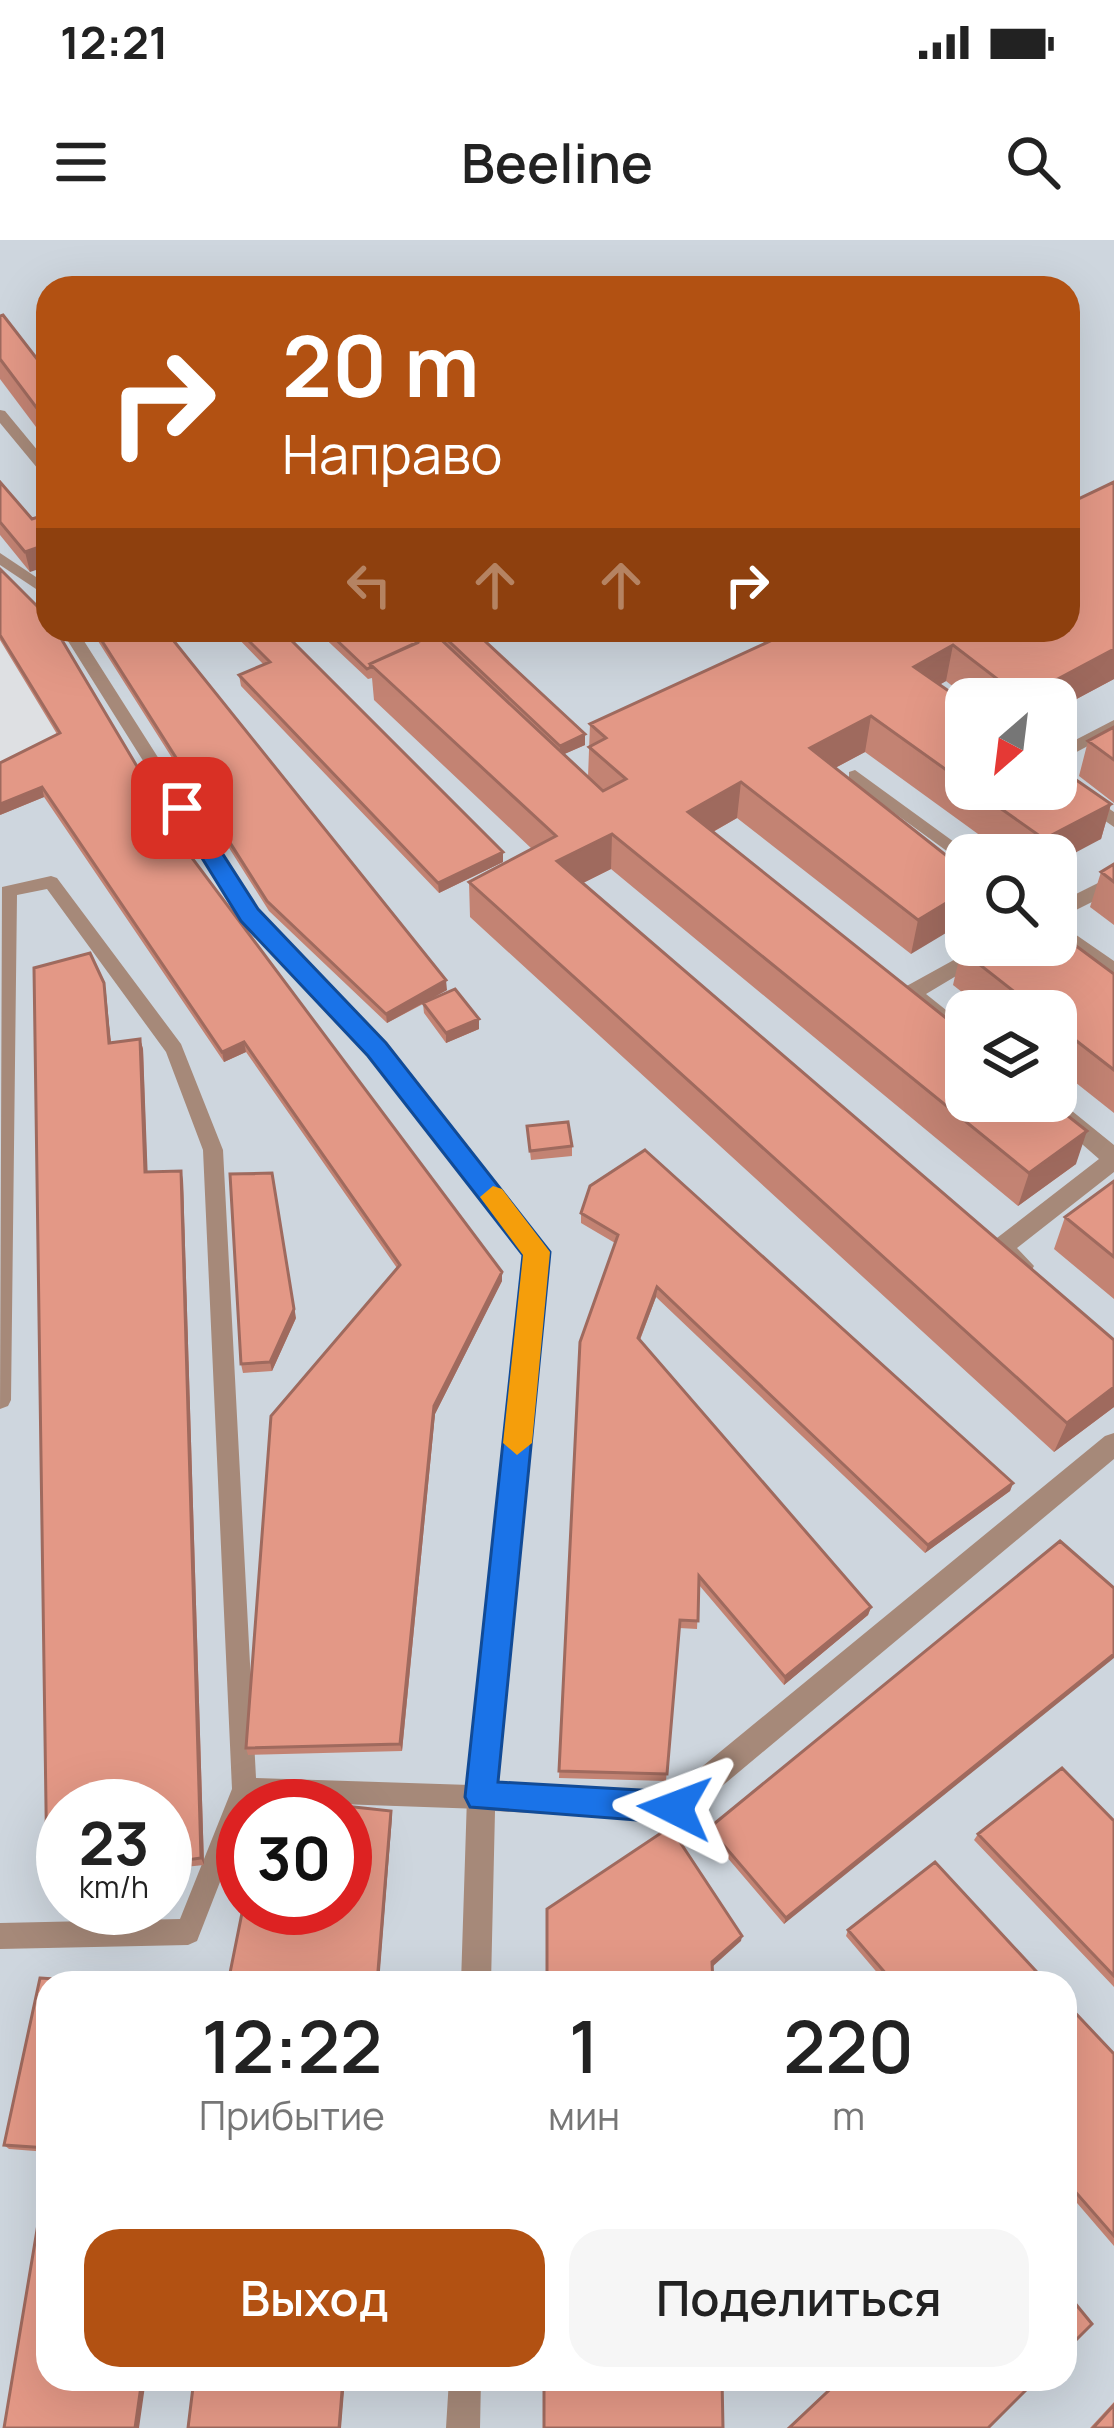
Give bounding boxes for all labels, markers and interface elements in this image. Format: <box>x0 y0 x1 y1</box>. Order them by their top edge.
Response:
text: 12:21 <box>60 11 168 73</box>
text: Beeline <box>461 125 653 199</box>
icon: menu <box>48 129 114 195</box>
icon: search <box>1000 129 1066 195</box>
text: 20 m <box>282 307 480 422</box>
icon: right <box>84 324 240 480</box>
text: Направо <box>282 416 503 490</box>
icon: left <box>336 552 402 618</box>
icon: ahead <box>462 552 528 618</box>
icon: ahead <box>588 552 654 618</box>
icon: right <box>714 552 780 618</box>
north arrow <box>945 678 1077 810</box>
map controls <box>945 678 1077 1122</box>
pin <box>131 757 233 859</box>
icon: arrive <box>149 775 215 841</box>
button: search <box>945 834 1077 966</box>
button: layers <box>945 990 1077 1122</box>
position arrow <box>612 1745 738 1871</box>
speed limit sign: 30 <box>216 1779 372 1935</box>
text: 23 <box>79 1801 149 1883</box>
text: km/h <box>79 1866 149 1907</box>
text: 12:22 <box>202 1996 382 2095</box>
text: 1 <box>569 1996 599 2095</box>
text: 220 <box>783 1996 914 2095</box>
text: Прибытие <box>199 2088 385 2142</box>
text: мин <box>548 2088 620 2142</box>
text: m <box>832 2088 865 2142</box>
button: Выход <box>84 2229 545 2367</box>
button: Поделиться <box>569 2229 1029 2367</box>

